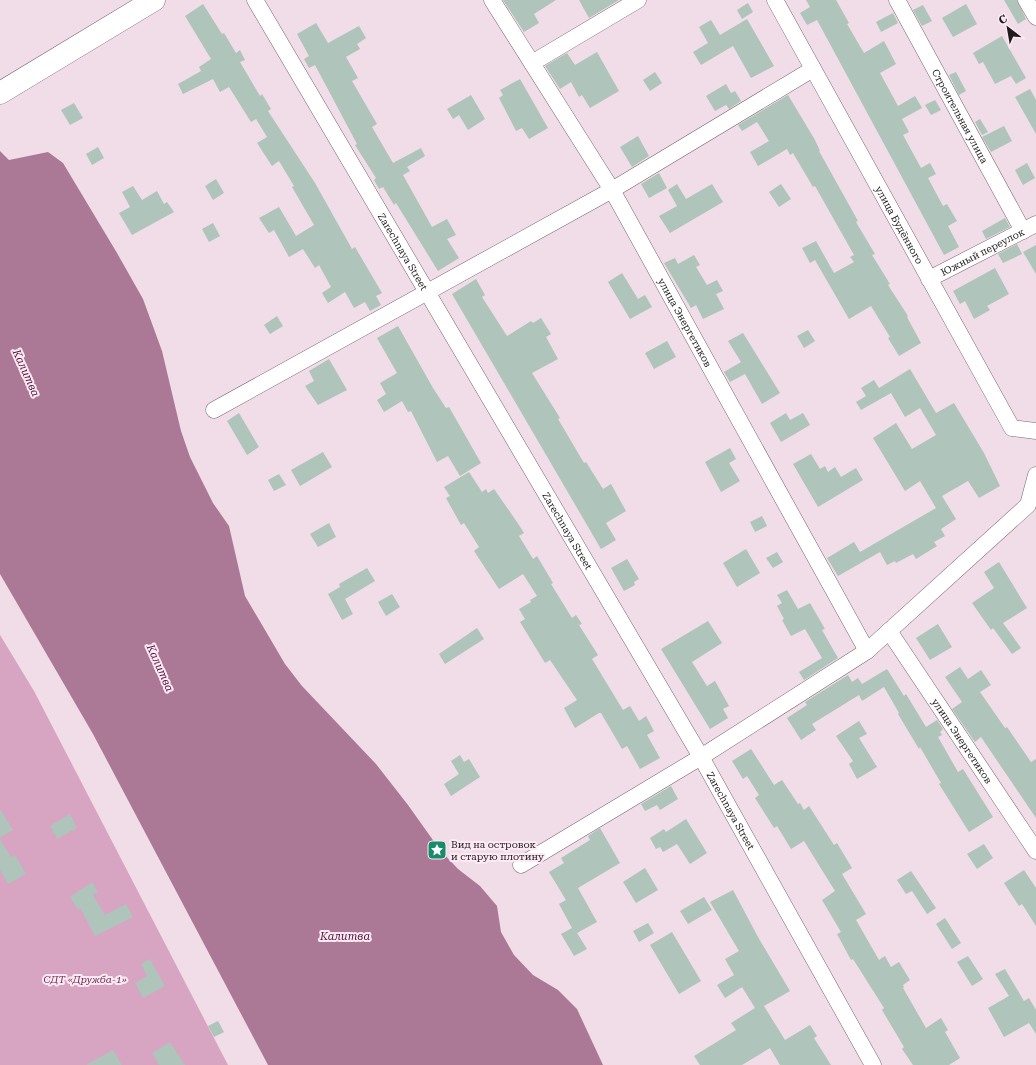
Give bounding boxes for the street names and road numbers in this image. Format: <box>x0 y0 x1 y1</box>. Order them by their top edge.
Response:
street label: Строительная улица <box>930 67 991 165</box>
street label: улица Будённого <box>874 184 925 266</box>
street label: Zarechnaya Street <box>376 211 430 292</box>
street label: Южный переулок <box>939 225 1027 278</box>
street label: улица Энергетиков <box>656 276 714 369</box>
street label: Zarechnaya Street <box>541 490 595 571</box>
street label: улица Энергетиков <box>930 696 995 786</box>
street label: Zarechnaya Street <box>705 770 757 852</box>

